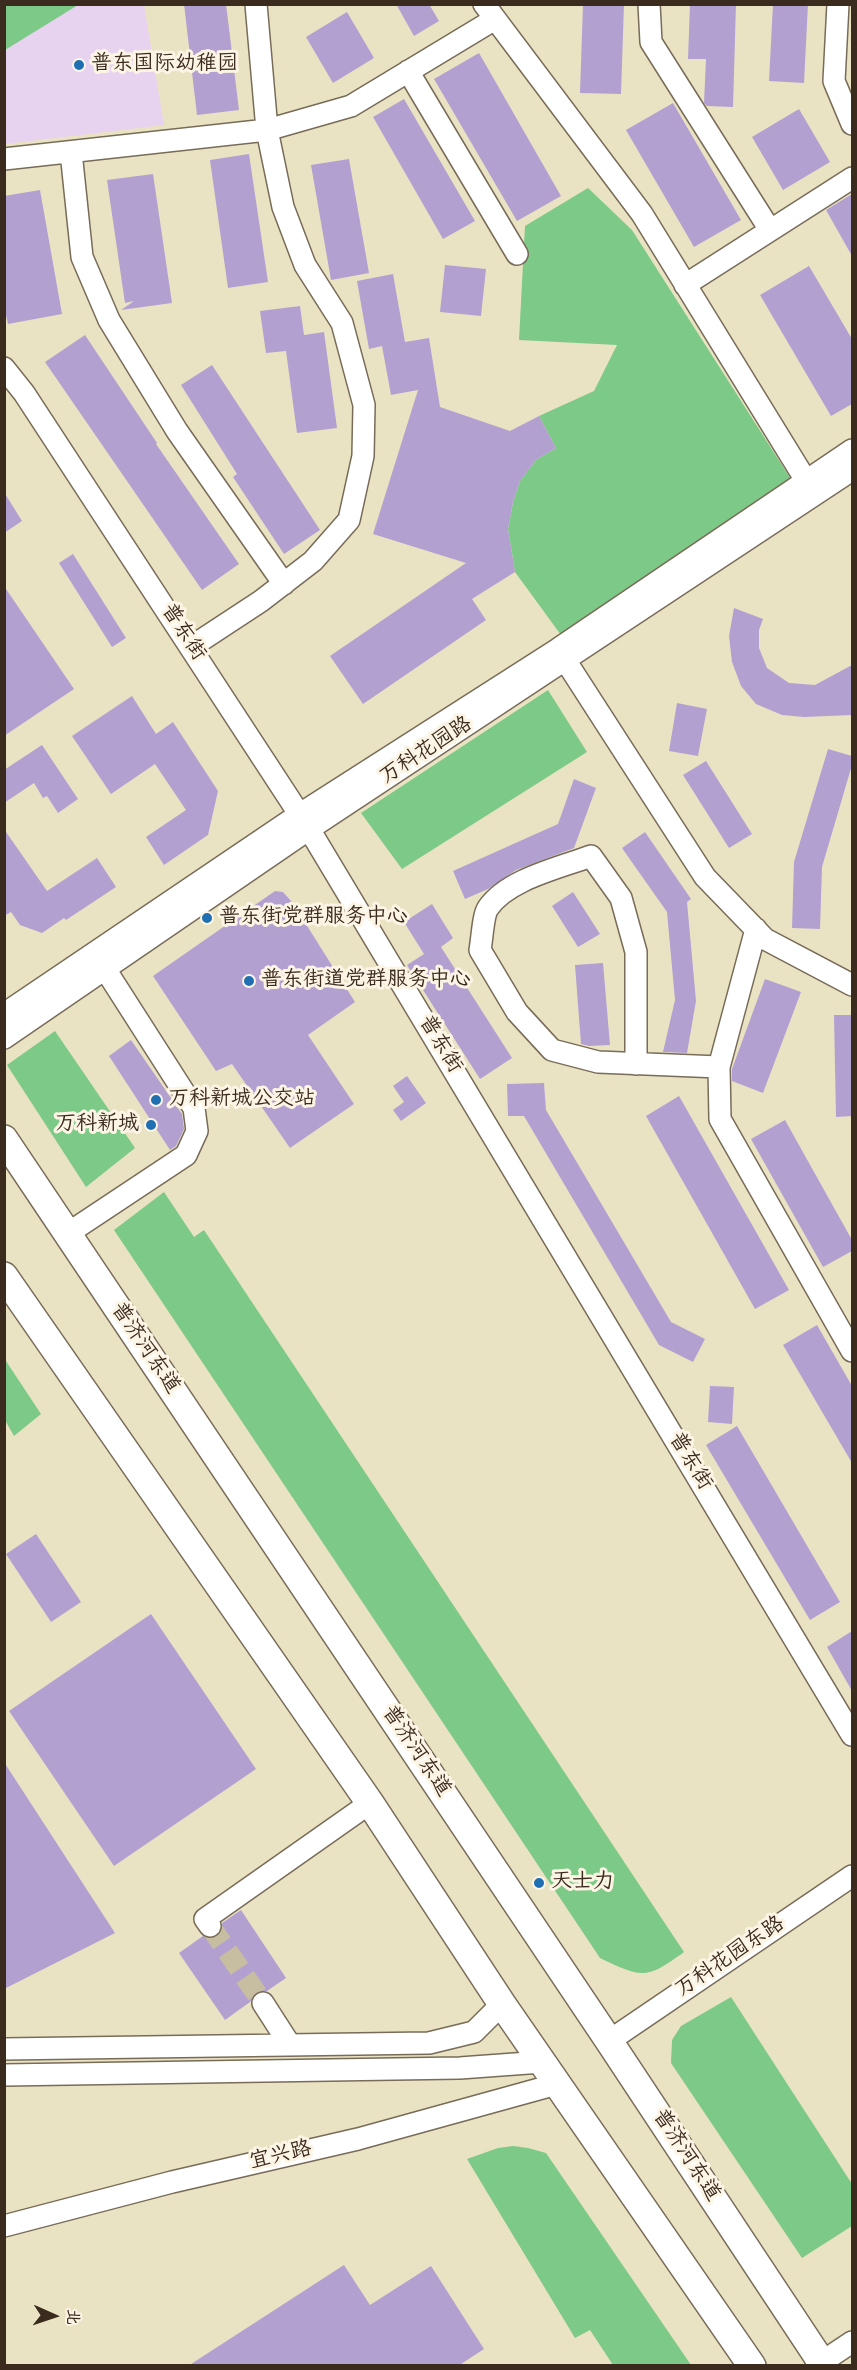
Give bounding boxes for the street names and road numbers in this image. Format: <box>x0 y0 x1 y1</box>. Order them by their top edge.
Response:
street label: 普东街 <box>154 600 210 666</box>
street label: 万科花园路 <box>376 713 478 791</box>
street label: 普东街 <box>412 1012 466 1078</box>
street label: 普济河东道 <box>104 1298 184 1400</box>
street label: 普东街 <box>662 1429 716 1495</box>
street label: 普济河东道 <box>375 1701 455 1803</box>
street label: 万科花园东路 <box>672 1912 790 2004</box>
street label: 普济河东道 <box>646 2105 724 2207</box>
street label: 宜兴路 <box>247 2138 315 2176</box>

